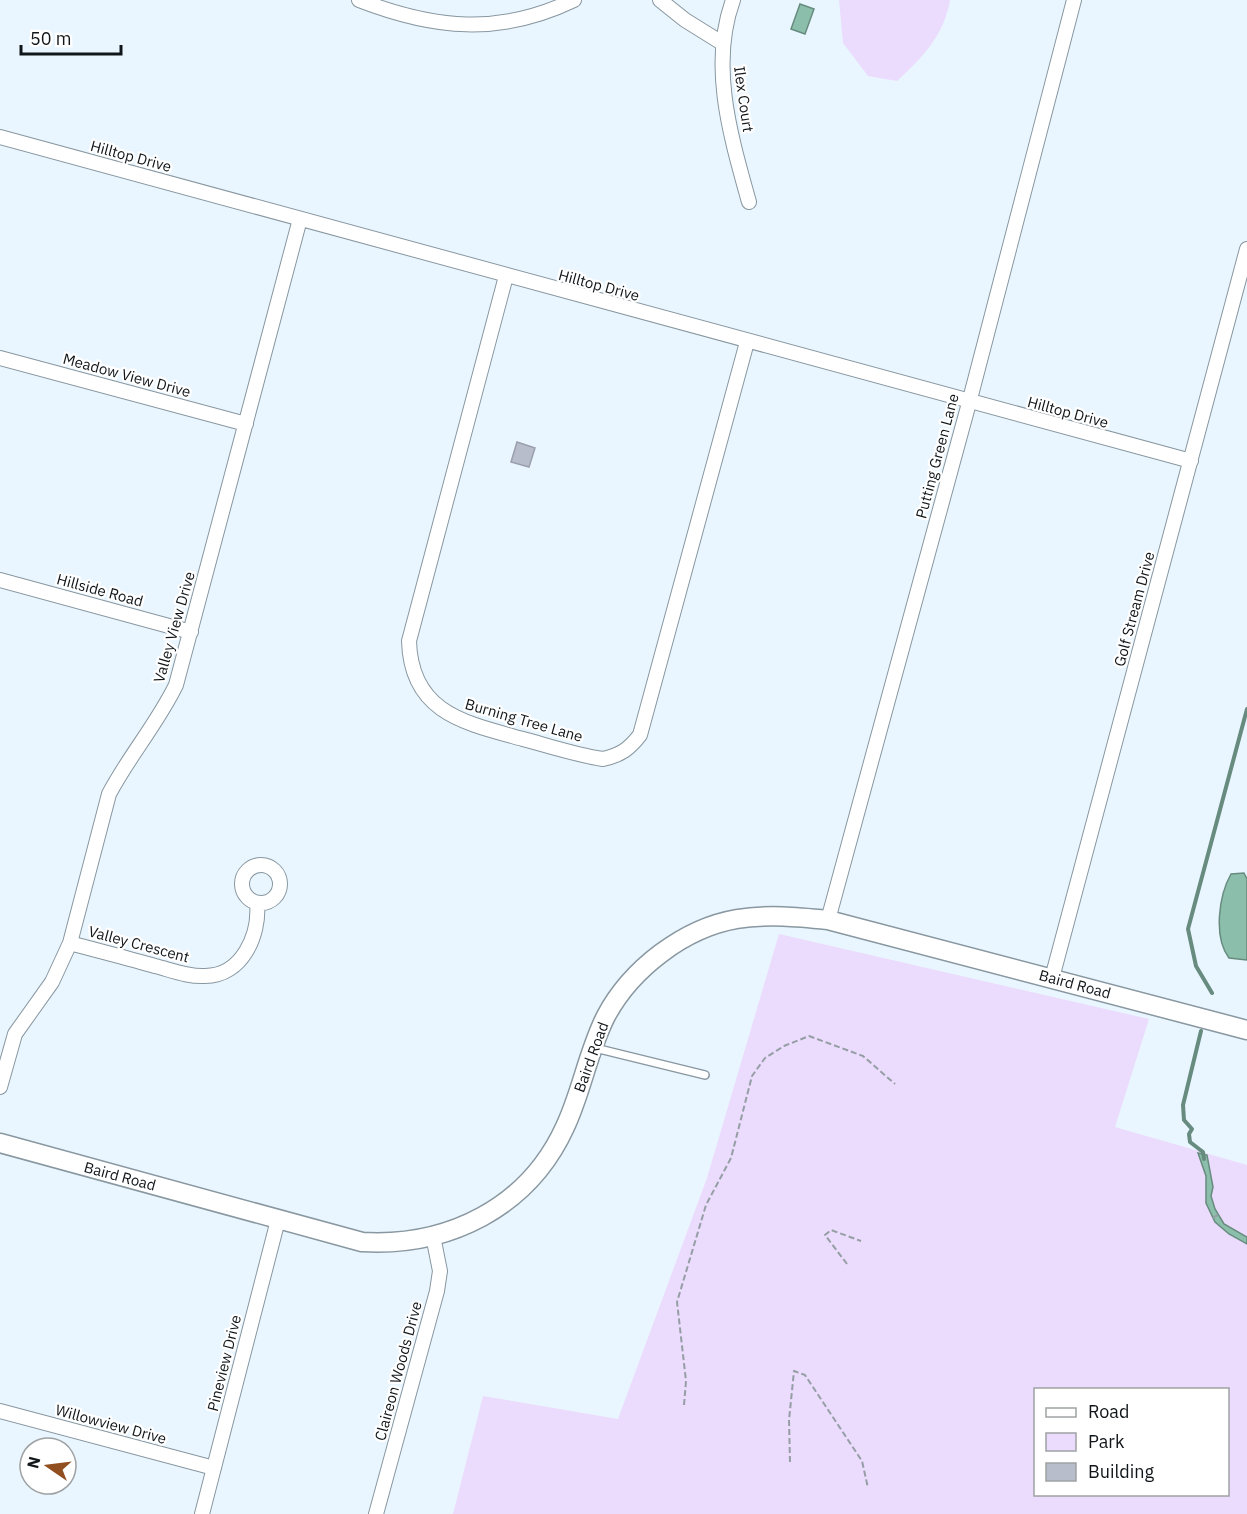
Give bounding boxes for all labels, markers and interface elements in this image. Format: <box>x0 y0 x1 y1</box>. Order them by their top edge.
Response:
scale bar <box>21 18 122 56</box>
text: 50 m <box>30 27 72 50</box>
street label: Ilex Court <box>730 65 758 133</box>
street label: Hilltop Drive <box>88 136 174 176</box>
street label: Hilltop Drive <box>556 265 642 305</box>
street label: Meadow View Drive <box>61 349 193 401</box>
street label: Putting Green Lane <box>911 392 963 520</box>
street label: Hilltop Drive <box>1025 392 1111 432</box>
street label: Golf Stream Drive <box>1109 549 1159 669</box>
street label: Hillside Road <box>55 569 145 611</box>
street label: Valley View Drive <box>149 569 199 685</box>
street label: Burning Tree Lane <box>463 694 585 746</box>
street label: Valley Crescent <box>86 921 192 967</box>
street label: Baird Road <box>1037 965 1113 1003</box>
street label: Baird Road <box>569 1019 613 1095</box>
street label: Baird Road <box>82 1157 158 1195</box>
street label: Claireon Woods Drive <box>370 1299 426 1443</box>
street label: Pineview Drive <box>203 1313 245 1413</box>
legend <box>1034 1388 1229 1496</box>
street label: Willowview Drive <box>53 1400 169 1448</box>
text: Road <box>1088 1400 1129 1423</box>
text: Park <box>1088 1430 1125 1453</box>
north arrow <box>18 1436 78 1496</box>
text: N <box>22 1454 45 1470</box>
text: Building <box>1088 1460 1155 1483</box>

